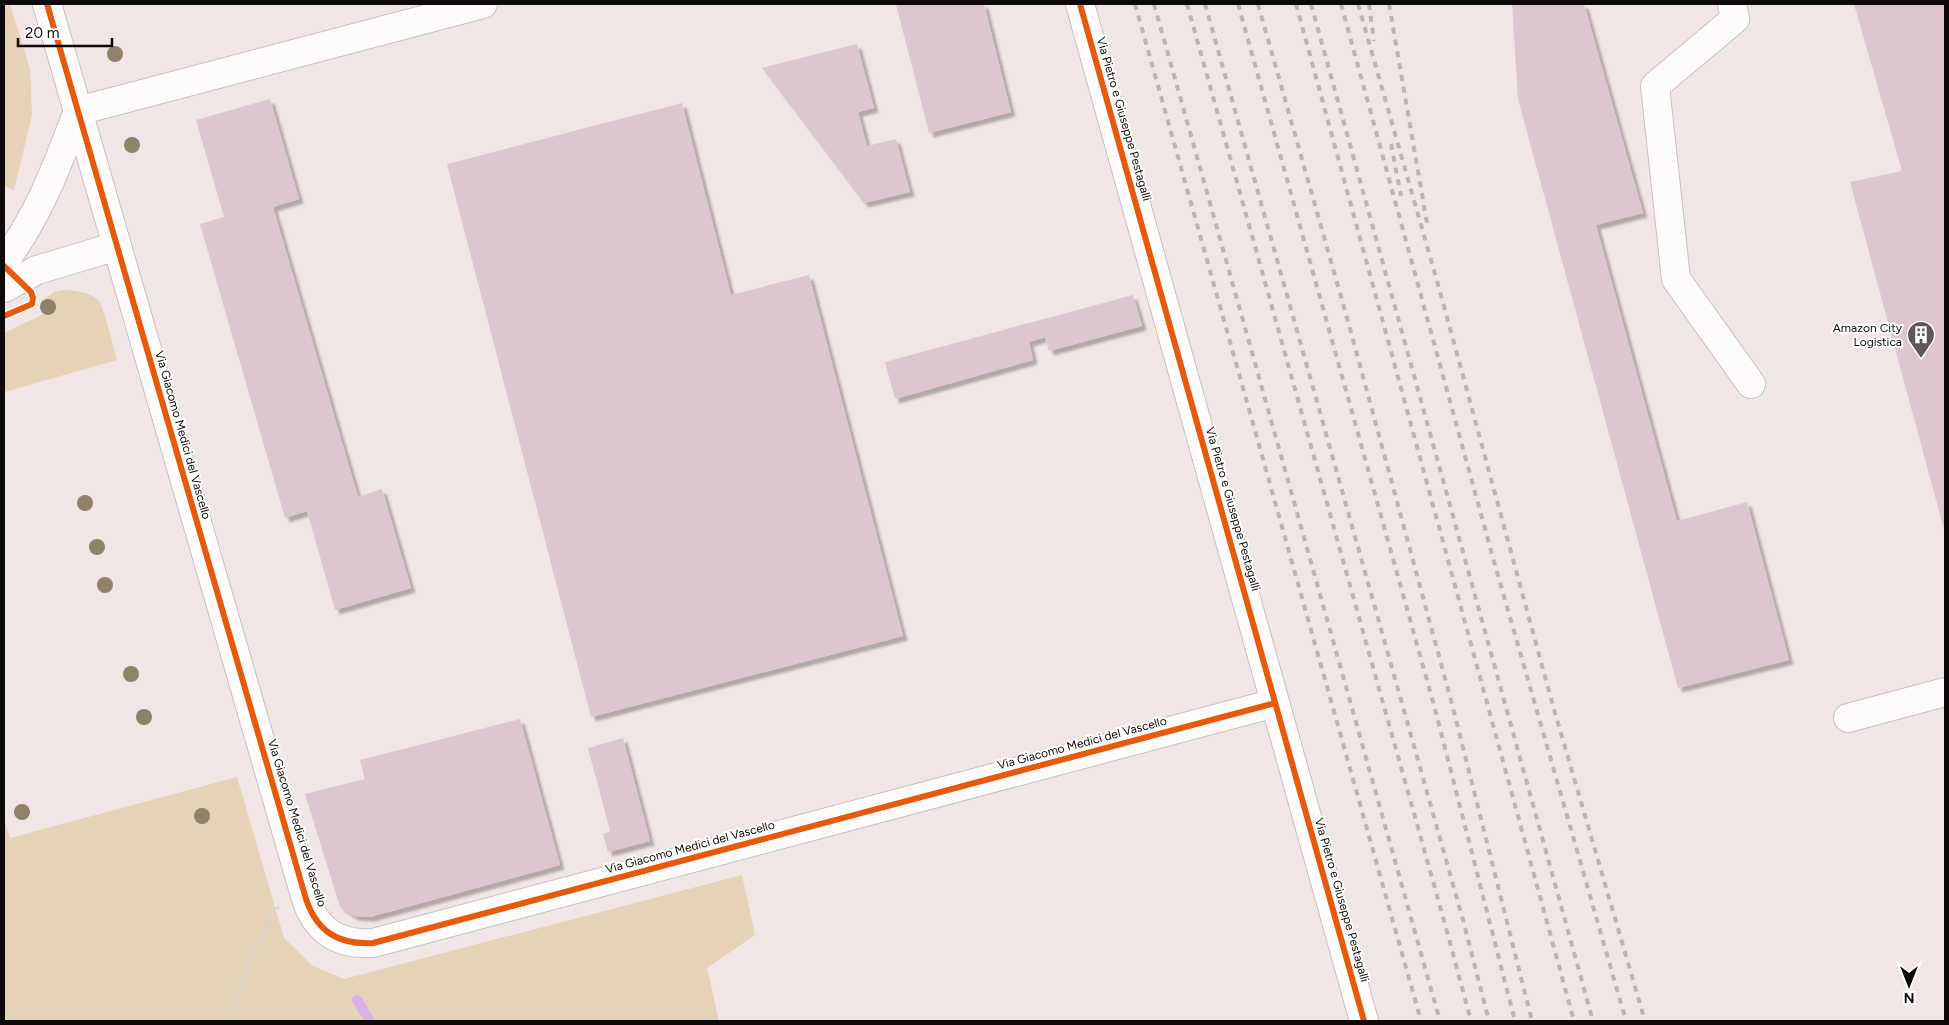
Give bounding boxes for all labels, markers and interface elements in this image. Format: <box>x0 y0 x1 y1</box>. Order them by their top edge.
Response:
scale bar <box>18 15 111 47</box>
text: 20 m <box>25 24 59 42</box>
street label: Via Pietro e Giuseppe Pestagalli <box>1094 35 1154 203</box>
building icon: Amazon City Logistica <box>1906 320 1936 359</box>
place label: Amazon City Logistica <box>1833 321 1903 349</box>
street label: Via Giacomo Medici del Vascello <box>152 349 214 521</box>
street label: Via Pietro e Giuseppe Pestagalli <box>1203 425 1263 593</box>
street label: Via Giacomo Medici del Vascello <box>996 714 1168 772</box>
street label: Via Giacomo Medici del Vascello <box>265 737 329 909</box>
street label: Via Pietro e Giuseppe Pestagalli <box>1312 816 1372 984</box>
street label: Via Giacomo Medici del Vascello <box>604 818 776 876</box>
north arrow <box>1884 960 1934 1010</box>
text: N <box>1904 989 1914 1006</box>

